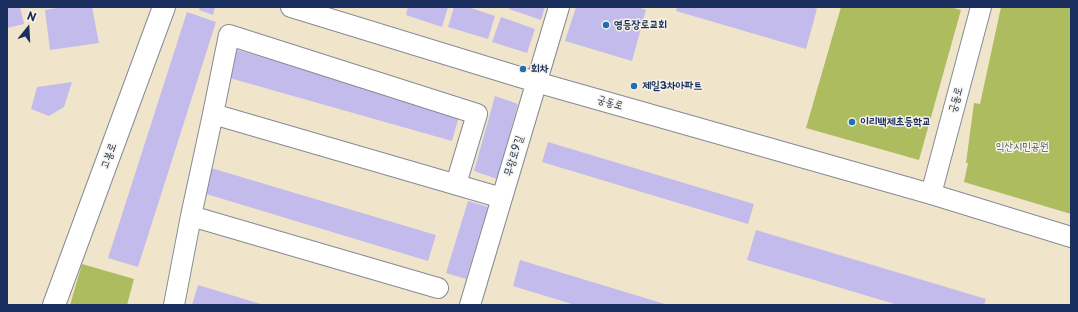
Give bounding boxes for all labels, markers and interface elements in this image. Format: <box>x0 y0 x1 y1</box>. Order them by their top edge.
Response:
text: N <box>25 7 39 26</box>
north arrow <box>8 8 48 48</box>
place label: 영등장로교회 <box>614 18 667 32</box>
marker: 영등장로교회 <box>601 20 611 30</box>
place label: 회차 <box>531 62 549 76</box>
marker: 회차 <box>518 64 528 74</box>
place label: 제일3차아파트 <box>642 79 702 93</box>
marker: 제일3차아파트 <box>629 81 639 91</box>
street label: 궁동로 <box>946 85 966 115</box>
street label: 궁동로 <box>595 93 625 113</box>
place label: 이리백제초등학교 <box>860 115 931 129</box>
marker: 이리백제초등학교 <box>847 117 857 127</box>
street label: 무왕로9길 <box>502 134 526 178</box>
park label: 익산시민공원 <box>995 140 1049 154</box>
street label: 고봉로 <box>98 141 120 171</box>

